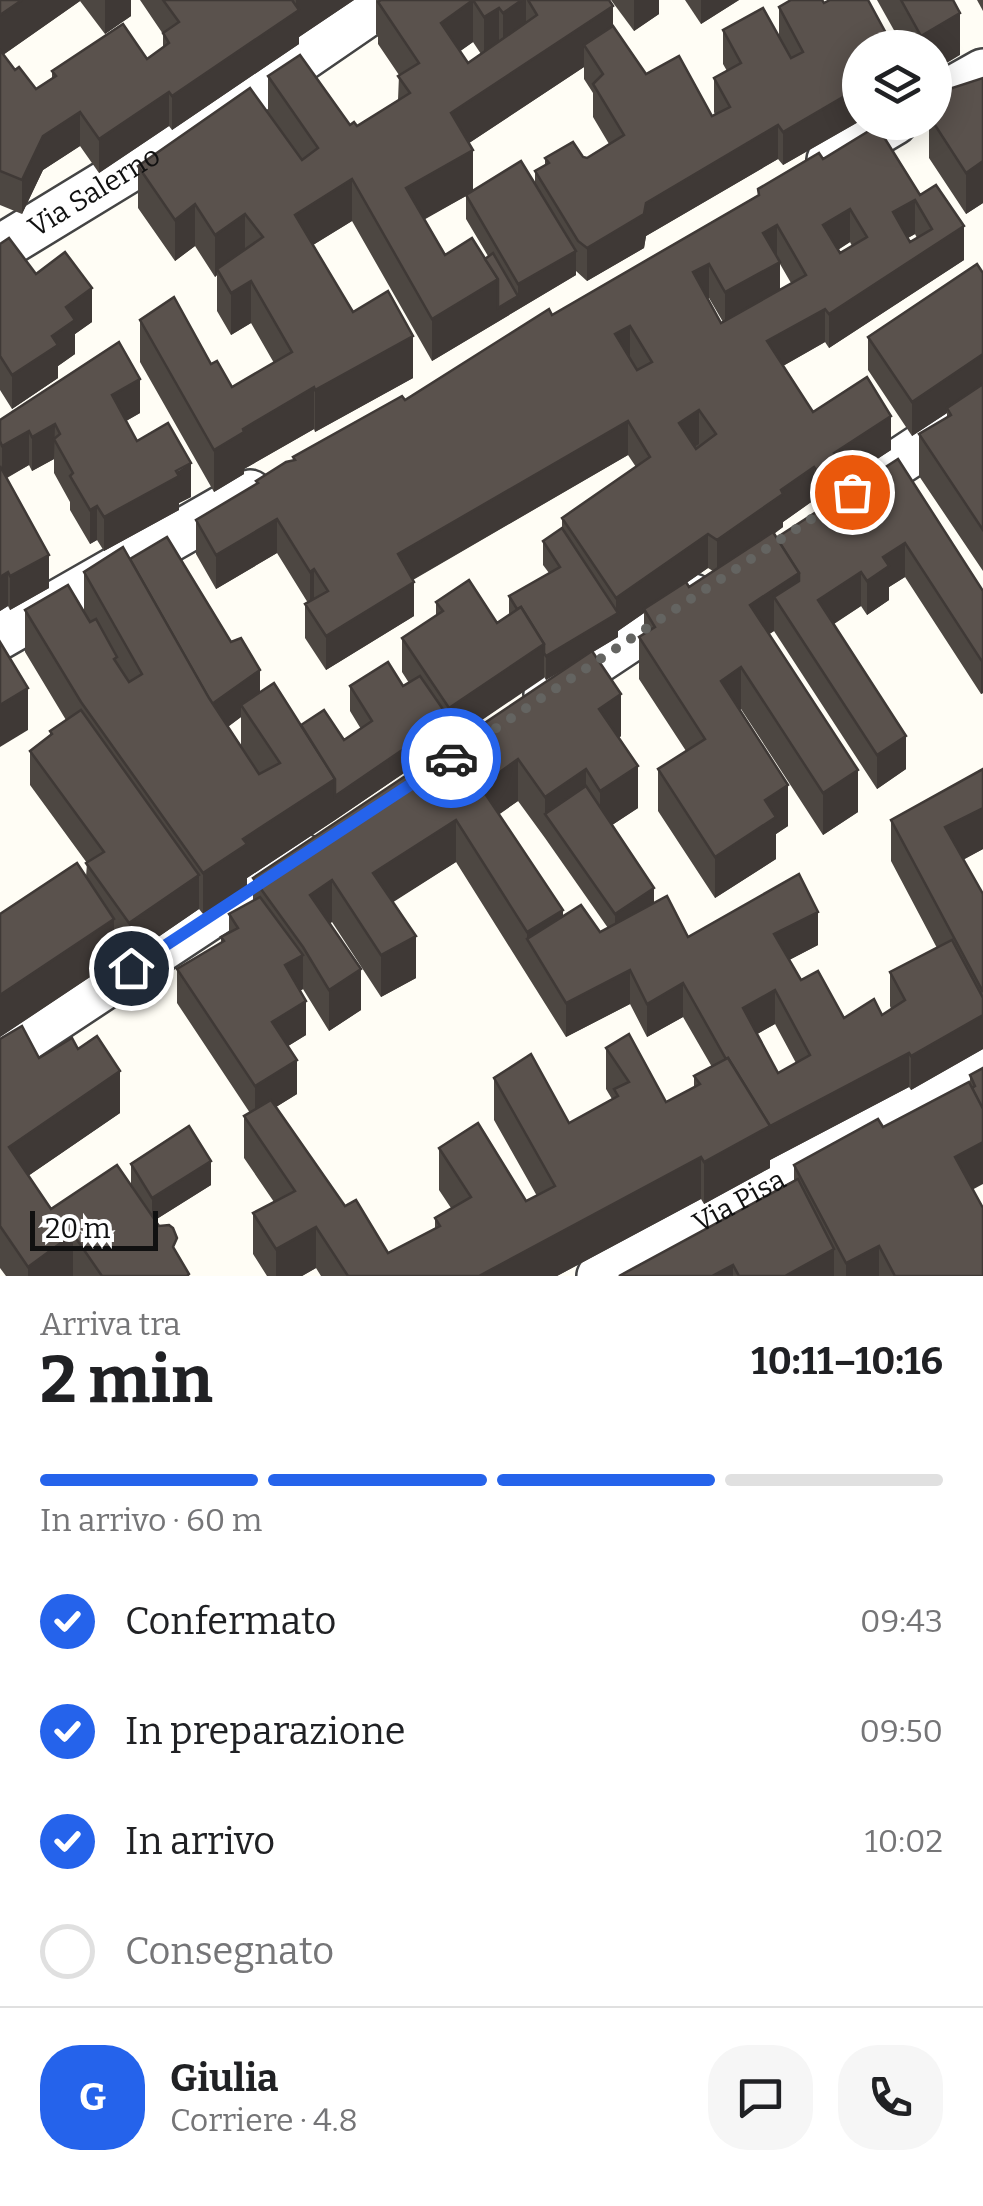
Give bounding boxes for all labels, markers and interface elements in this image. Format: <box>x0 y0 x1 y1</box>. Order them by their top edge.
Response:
map controls <box>842 30 952 140</box>
button: layers <box>842 30 952 140</box>
street label: Via Salerno <box>22 138 166 243</box>
pin <box>810 450 895 535</box>
icon: bag <box>825 465 880 520</box>
courier <box>401 708 501 808</box>
icon: car <box>424 731 479 786</box>
pin <box>89 926 174 1011</box>
icon: home <box>104 941 159 996</box>
street label: Via Pisa <box>687 1162 791 1239</box>
scale bar <box>30 1206 158 1250</box>
text: 20 m <box>45 1212 111 1245</box>
text: Arriva tra <box>40 1305 181 1343</box>
text: 10:11–10:16 <box>751 1338 943 1384</box>
text: 2 min <box>40 1341 213 1419</box>
text: In arrivo · 60 m <box>40 1501 262 1539</box>
icon: check <box>40 1594 95 1649</box>
text: Confermato <box>125 1598 336 1644</box>
text: 09:43 <box>860 1602 943 1640</box>
icon: check <box>40 1704 95 1759</box>
text: In preparazione <box>125 1708 405 1754</box>
text: 09:50 <box>859 1712 943 1750</box>
icon: check <box>40 1814 95 1869</box>
text: In arrivo <box>125 1818 275 1864</box>
text: 10:02 <box>865 1822 943 1860</box>
text: Consegnato <box>125 1928 334 1974</box>
button: chat <box>708 2045 813 2150</box>
button: phone <box>838 2045 943 2150</box>
text: Giulia <box>170 2055 278 2101</box>
text: G <box>79 2074 106 2120</box>
text: Corriere · 4.8 <box>170 2101 358 2139</box>

